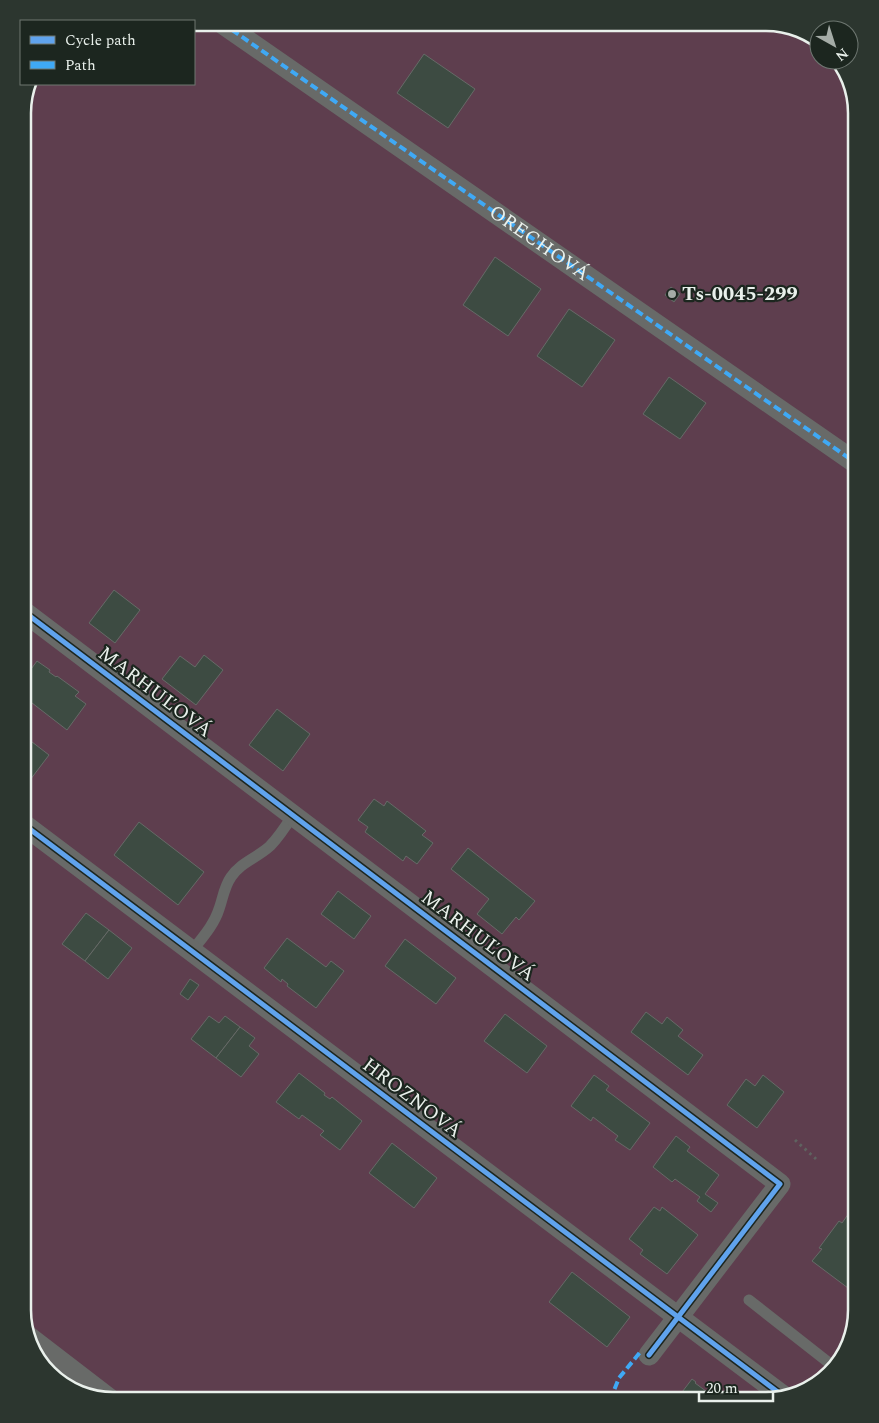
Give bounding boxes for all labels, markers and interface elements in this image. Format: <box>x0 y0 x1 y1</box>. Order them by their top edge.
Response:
legend <box>20 20 195 85</box>
north arrow <box>809 20 859 70</box>
text: Cycle path <box>65 29 136 52</box>
text: N <box>831 43 853 66</box>
text: Path <box>65 54 96 77</box>
street label: ORECHOVÁ <box>483 197 596 289</box>
place label: Ts-0045-299 <box>682 279 798 309</box>
marker: Ts-0045-299 <box>666 288 678 300</box>
street label: MARHUĽOVÁ <box>92 639 218 745</box>
street label: MARHUĽOVÁ <box>415 883 541 989</box>
street label: HROZNOVÁ <box>356 1051 468 1145</box>
scale bar <box>699 1370 773 1402</box>
text: 20 m <box>706 1377 738 1400</box>

